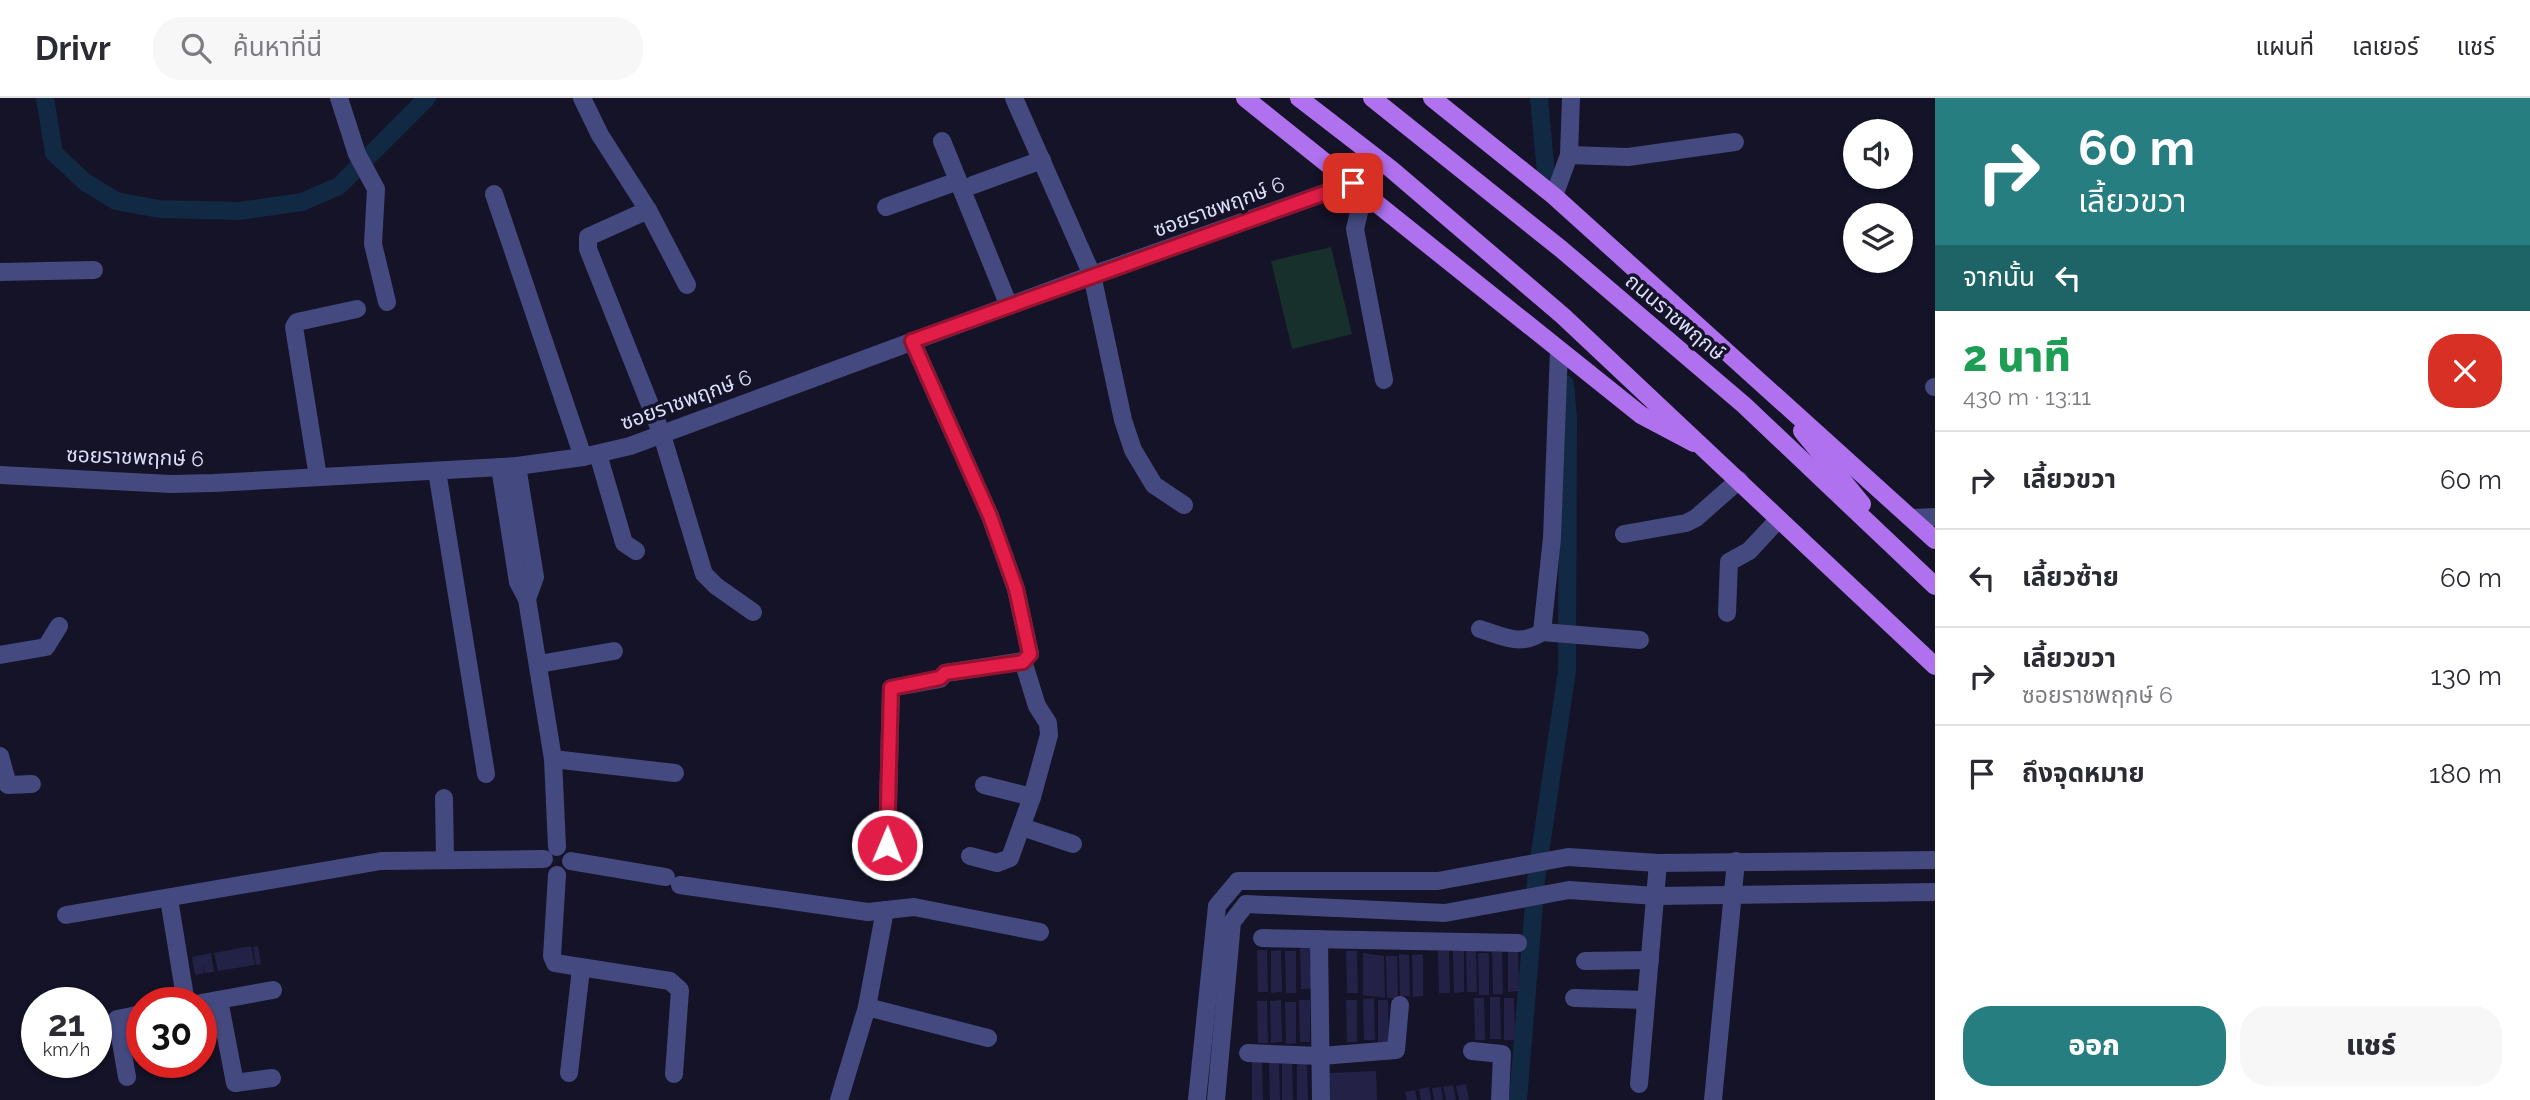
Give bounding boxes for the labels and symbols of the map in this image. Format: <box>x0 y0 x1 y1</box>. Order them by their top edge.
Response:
pin <box>1323 153 1383 213</box>
street label: ซอยราชพฤกษ์ 6 <box>1150 171 1288 242</box>
street label: ถนนราชพฤกษ์ <box>1621 268 1730 365</box>
street label: ซอยราชพฤกษ์ 6 <box>617 364 755 435</box>
street label: ซอยราชพฤกษ์ 6 <box>66 442 204 471</box>
position arrow <box>850 808 924 882</box>
speed limit sign: 30 <box>126 987 217 1078</box>

